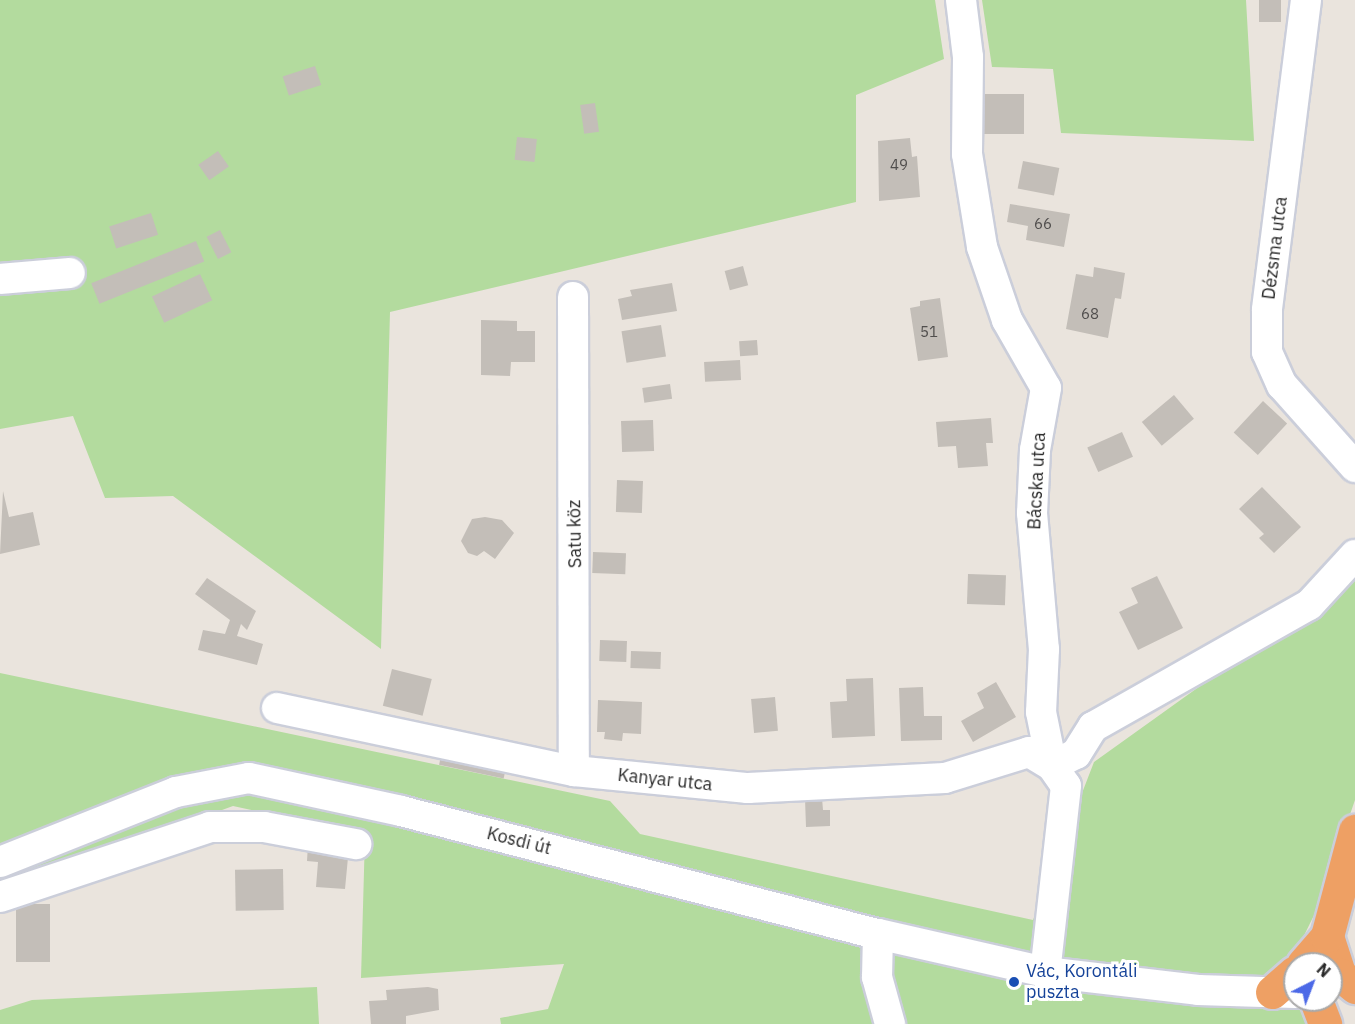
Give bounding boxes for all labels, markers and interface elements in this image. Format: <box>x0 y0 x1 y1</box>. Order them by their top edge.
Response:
house number: 49 <box>890 156 908 174</box>
street label: Dézsma utca <box>1258 195 1292 301</box>
house number: 66 <box>1034 215 1052 233</box>
house number: 68 <box>1081 305 1099 323</box>
house number: 51 <box>920 323 938 341</box>
street label: Bácska utca <box>1024 432 1050 530</box>
street label: Satu köz <box>564 500 586 568</box>
street label: Kanyar utca <box>617 764 713 796</box>
street label: Kosdi út <box>485 823 553 859</box>
north arrow <box>1283 952 1343 1012</box>
text: N <box>1313 959 1335 981</box>
place label: Vác, Korontáli puszta <box>1026 961 1137 1004</box>
marker: Vác, Korontáli puszta <box>1007 975 1021 989</box>

